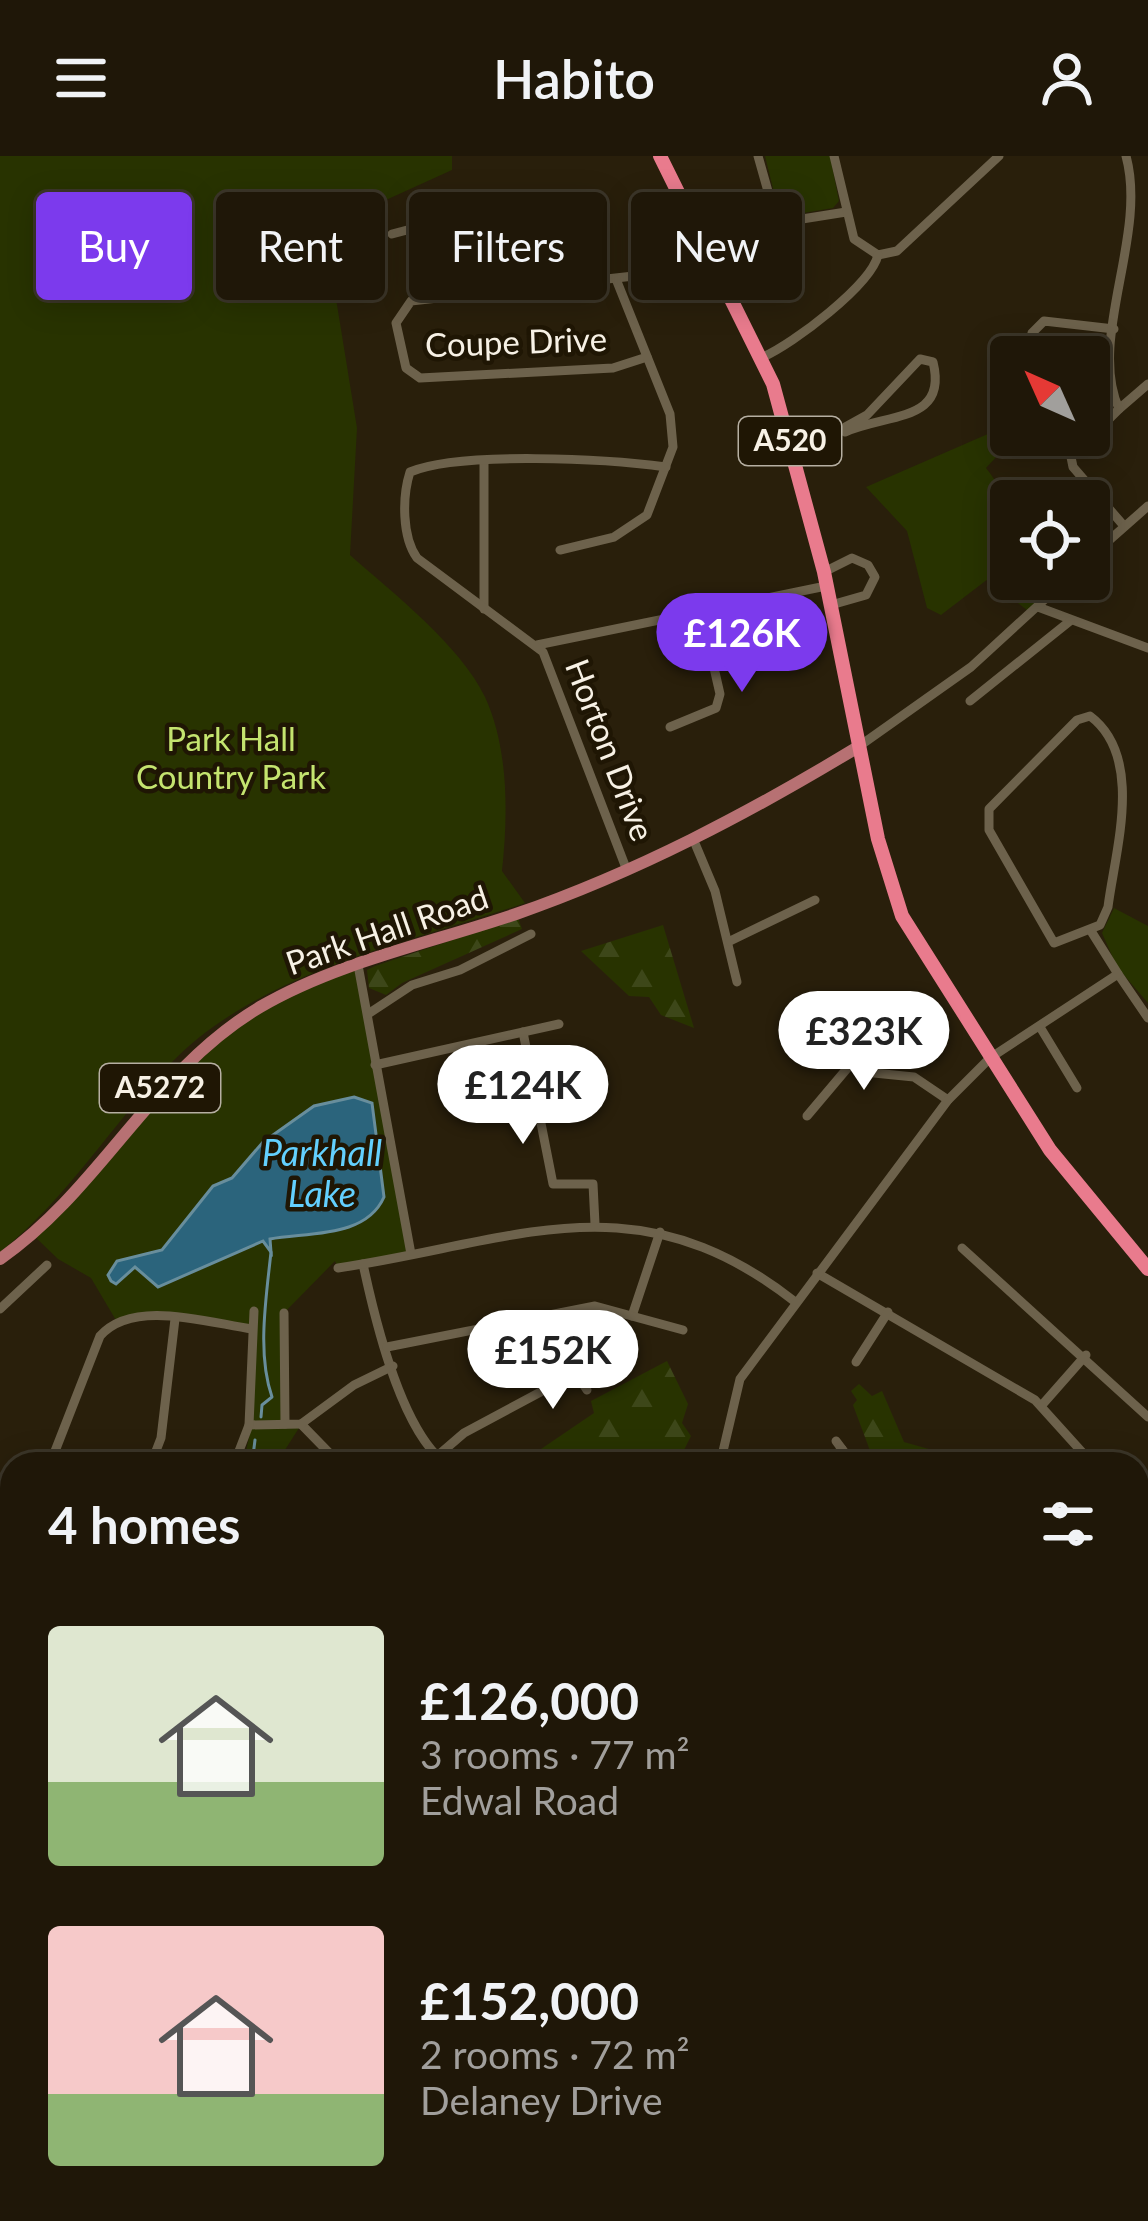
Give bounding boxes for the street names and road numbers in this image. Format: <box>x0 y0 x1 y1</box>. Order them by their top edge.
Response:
street label: Coupe Drive <box>424 318 608 364</box>
road number: A520 <box>739 417 841 465</box>
street label: Horton Drive <box>558 653 664 846</box>
street label: Park Hall Road <box>280 876 493 982</box>
road number: A5272 <box>100 1064 220 1112</box>

